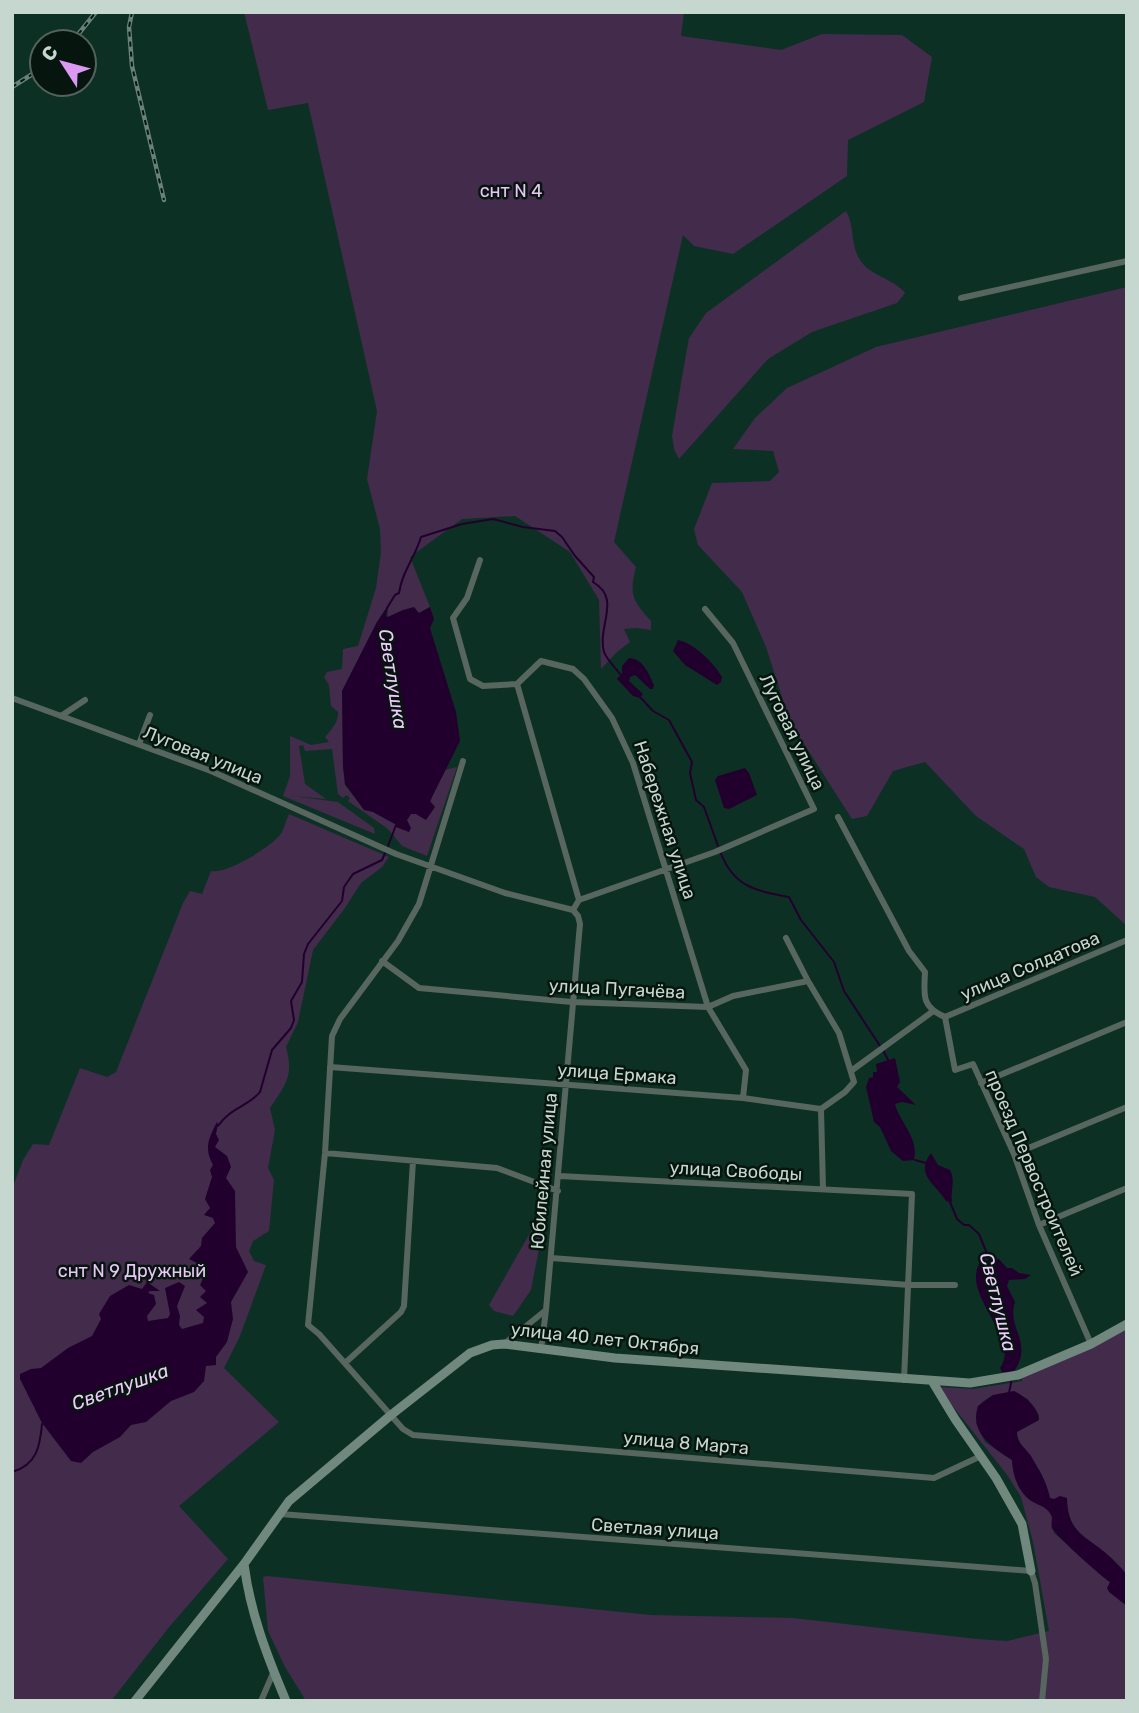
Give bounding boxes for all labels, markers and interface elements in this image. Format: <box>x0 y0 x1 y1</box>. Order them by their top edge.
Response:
north arrow <box>28 28 98 98</box>
text: С <box>36 41 63 65</box>
park label: снт N 4 <box>480 180 542 202</box>
water label: Светлушка <box>374 627 412 731</box>
street label: Луговая улица <box>754 670 830 794</box>
street label: Луговая улица <box>140 721 266 789</box>
street label: Набережная улица <box>629 738 701 902</box>
street label: улица Солдатова <box>957 927 1103 1005</box>
street label: улица Пугачёва <box>548 974 686 1004</box>
street label: улица Ермака <box>557 1059 677 1089</box>
street label: проезд Первостроителей <box>980 1066 1088 1280</box>
street label: Юбилейная улица <box>526 1092 562 1250</box>
street label: улица Свободы <box>669 1157 803 1185</box>
water label: Светлушка <box>975 1250 1021 1354</box>
park label: снт N 9 Дружный <box>58 1260 206 1282</box>
street label: улица 40 лет Октября <box>510 1318 700 1360</box>
water label: Светлушка <box>68 1359 172 1415</box>
street label: улица 8 Марта <box>622 1427 750 1459</box>
street label: Светлая улица <box>591 1514 719 1544</box>

